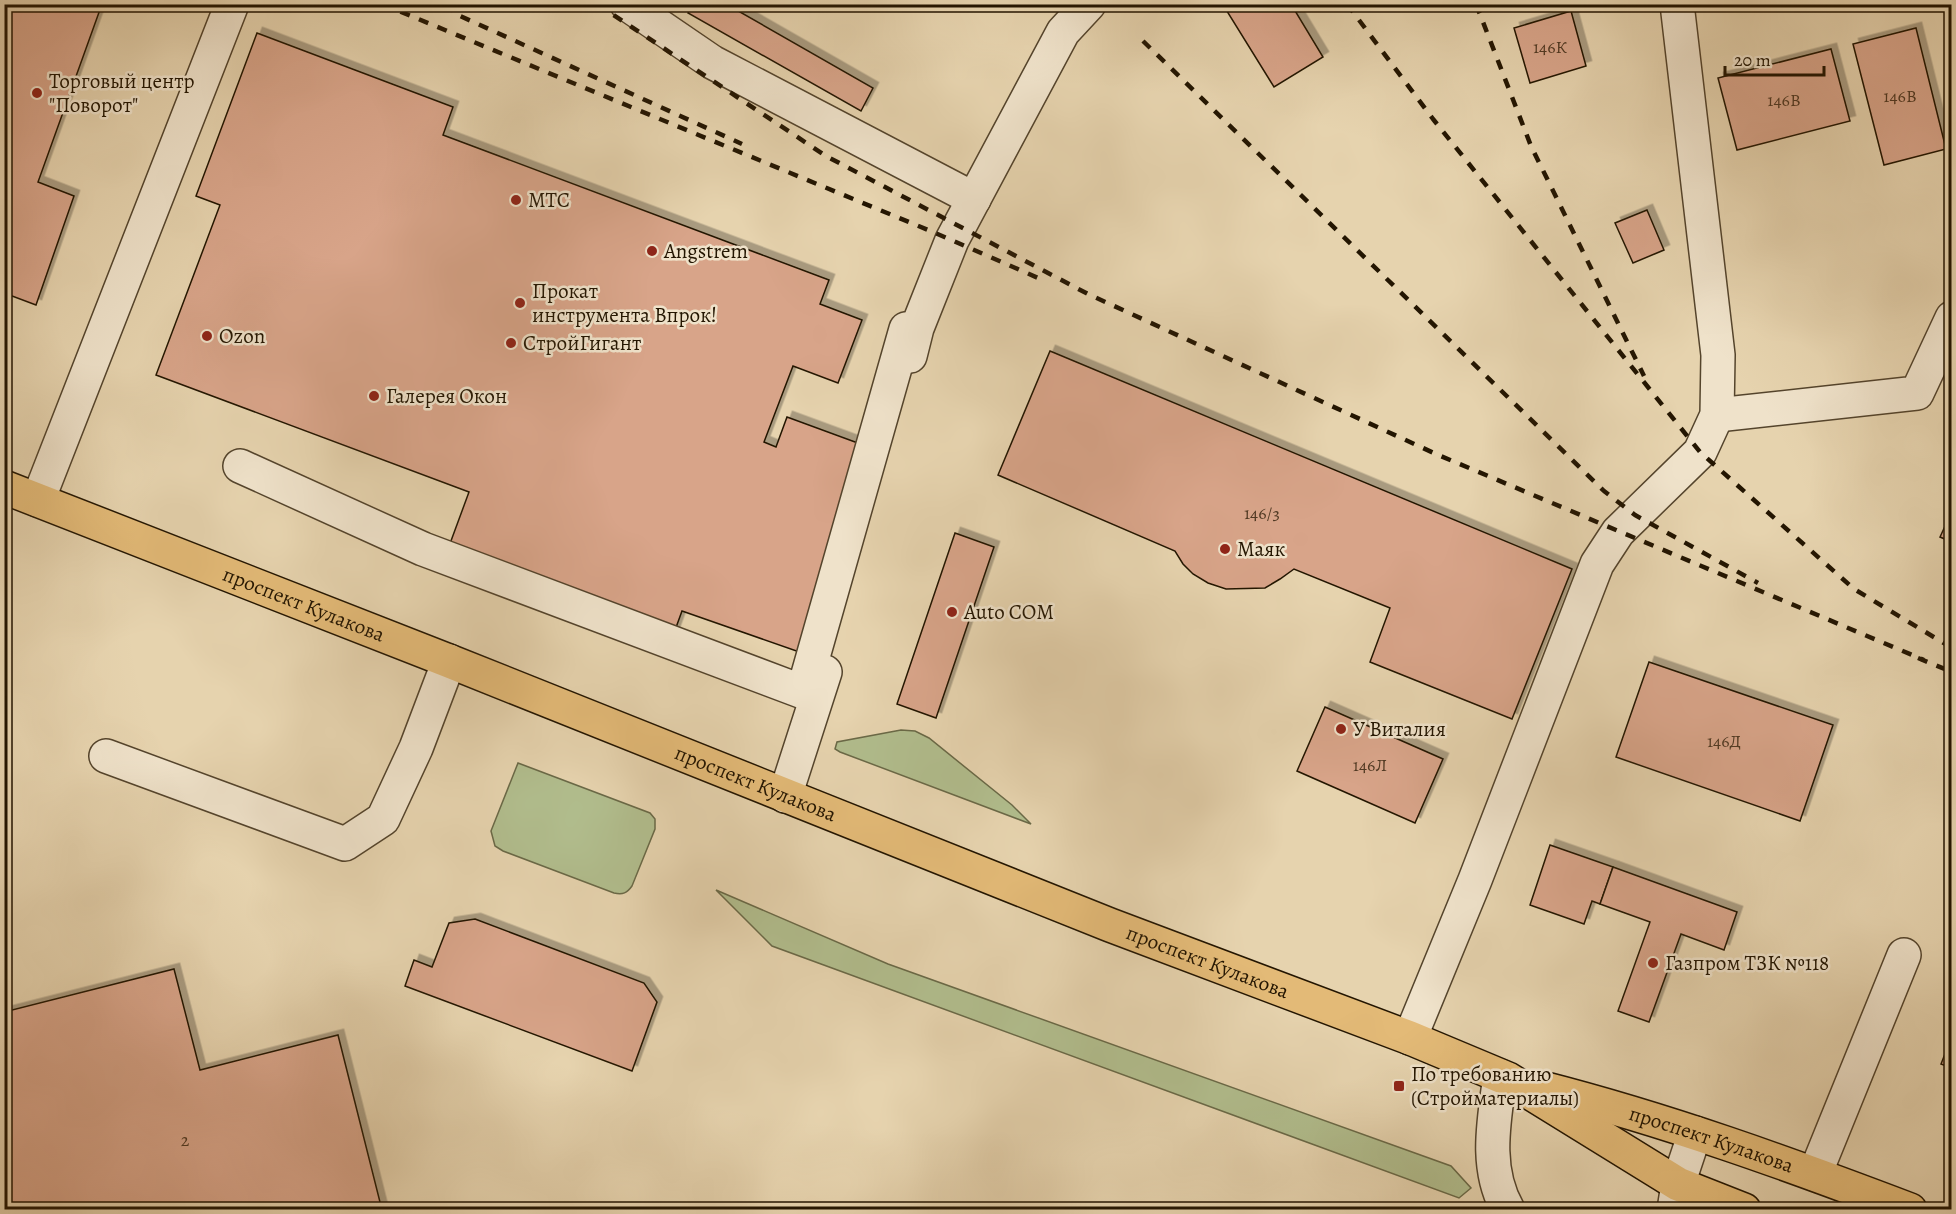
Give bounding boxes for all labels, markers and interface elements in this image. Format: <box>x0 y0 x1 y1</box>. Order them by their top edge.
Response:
house number: 146К <box>1533 35 1568 59</box>
scale bar <box>1725 39 1824 77</box>
text: 20 m <box>1734 48 1771 72</box>
place label: Торговый центр "Поворот" <box>49 67 195 119</box>
house number: 146В <box>1883 84 1917 108</box>
marker: Торговый центр "Поворот" <box>30 86 44 100</box>
house number: 146В <box>1767 88 1801 112</box>
place label: МТС <box>528 186 570 214</box>
marker: МТС <box>509 193 523 207</box>
place label: Angstrem <box>663 237 748 265</box>
marker: Angstrem <box>645 244 659 258</box>
place label: Прокат инструмента Впрок! <box>532 277 717 329</box>
marker: Прокат инструмента Впрок! <box>513 296 527 310</box>
place label: Ozon <box>219 322 265 350</box>
marker: Ozon <box>200 329 214 343</box>
place label: СтройГигант <box>523 329 641 357</box>
marker: СтройГигант <box>504 336 518 350</box>
place label: Галерея Окон <box>386 382 507 410</box>
marker: Галерея Окон <box>367 389 381 403</box>
house number: 146/3 <box>1244 501 1280 525</box>
place label: Маяк <box>1237 535 1285 563</box>
marker: Маяк <box>1218 542 1232 556</box>
street label: проспект Кулакова <box>219 560 389 649</box>
place label: Auto COM <box>963 598 1054 626</box>
marker: Auto COM <box>945 605 959 619</box>
place label: У Виталия <box>1353 715 1446 743</box>
marker: У Виталия <box>1334 722 1348 736</box>
house number: 146Д <box>1707 729 1741 753</box>
street label: проспект Кулакова <box>671 739 841 828</box>
house number: 146Л <box>1353 753 1387 777</box>
street label: проспект Кулакова <box>1122 918 1293 1005</box>
place label: Газпром ТЗК №118 <box>1665 949 1829 977</box>
marker: Газпром ТЗК №118 <box>1646 956 1660 970</box>
place label: По требованию (Стройматериалы) <box>1411 1060 1579 1112</box>
marker: По требованию (Стройматериалы) <box>1392 1079 1406 1093</box>
street label: проспект Кулакова <box>1626 1099 1798 1180</box>
house number: 2 <box>181 1128 190 1152</box>

